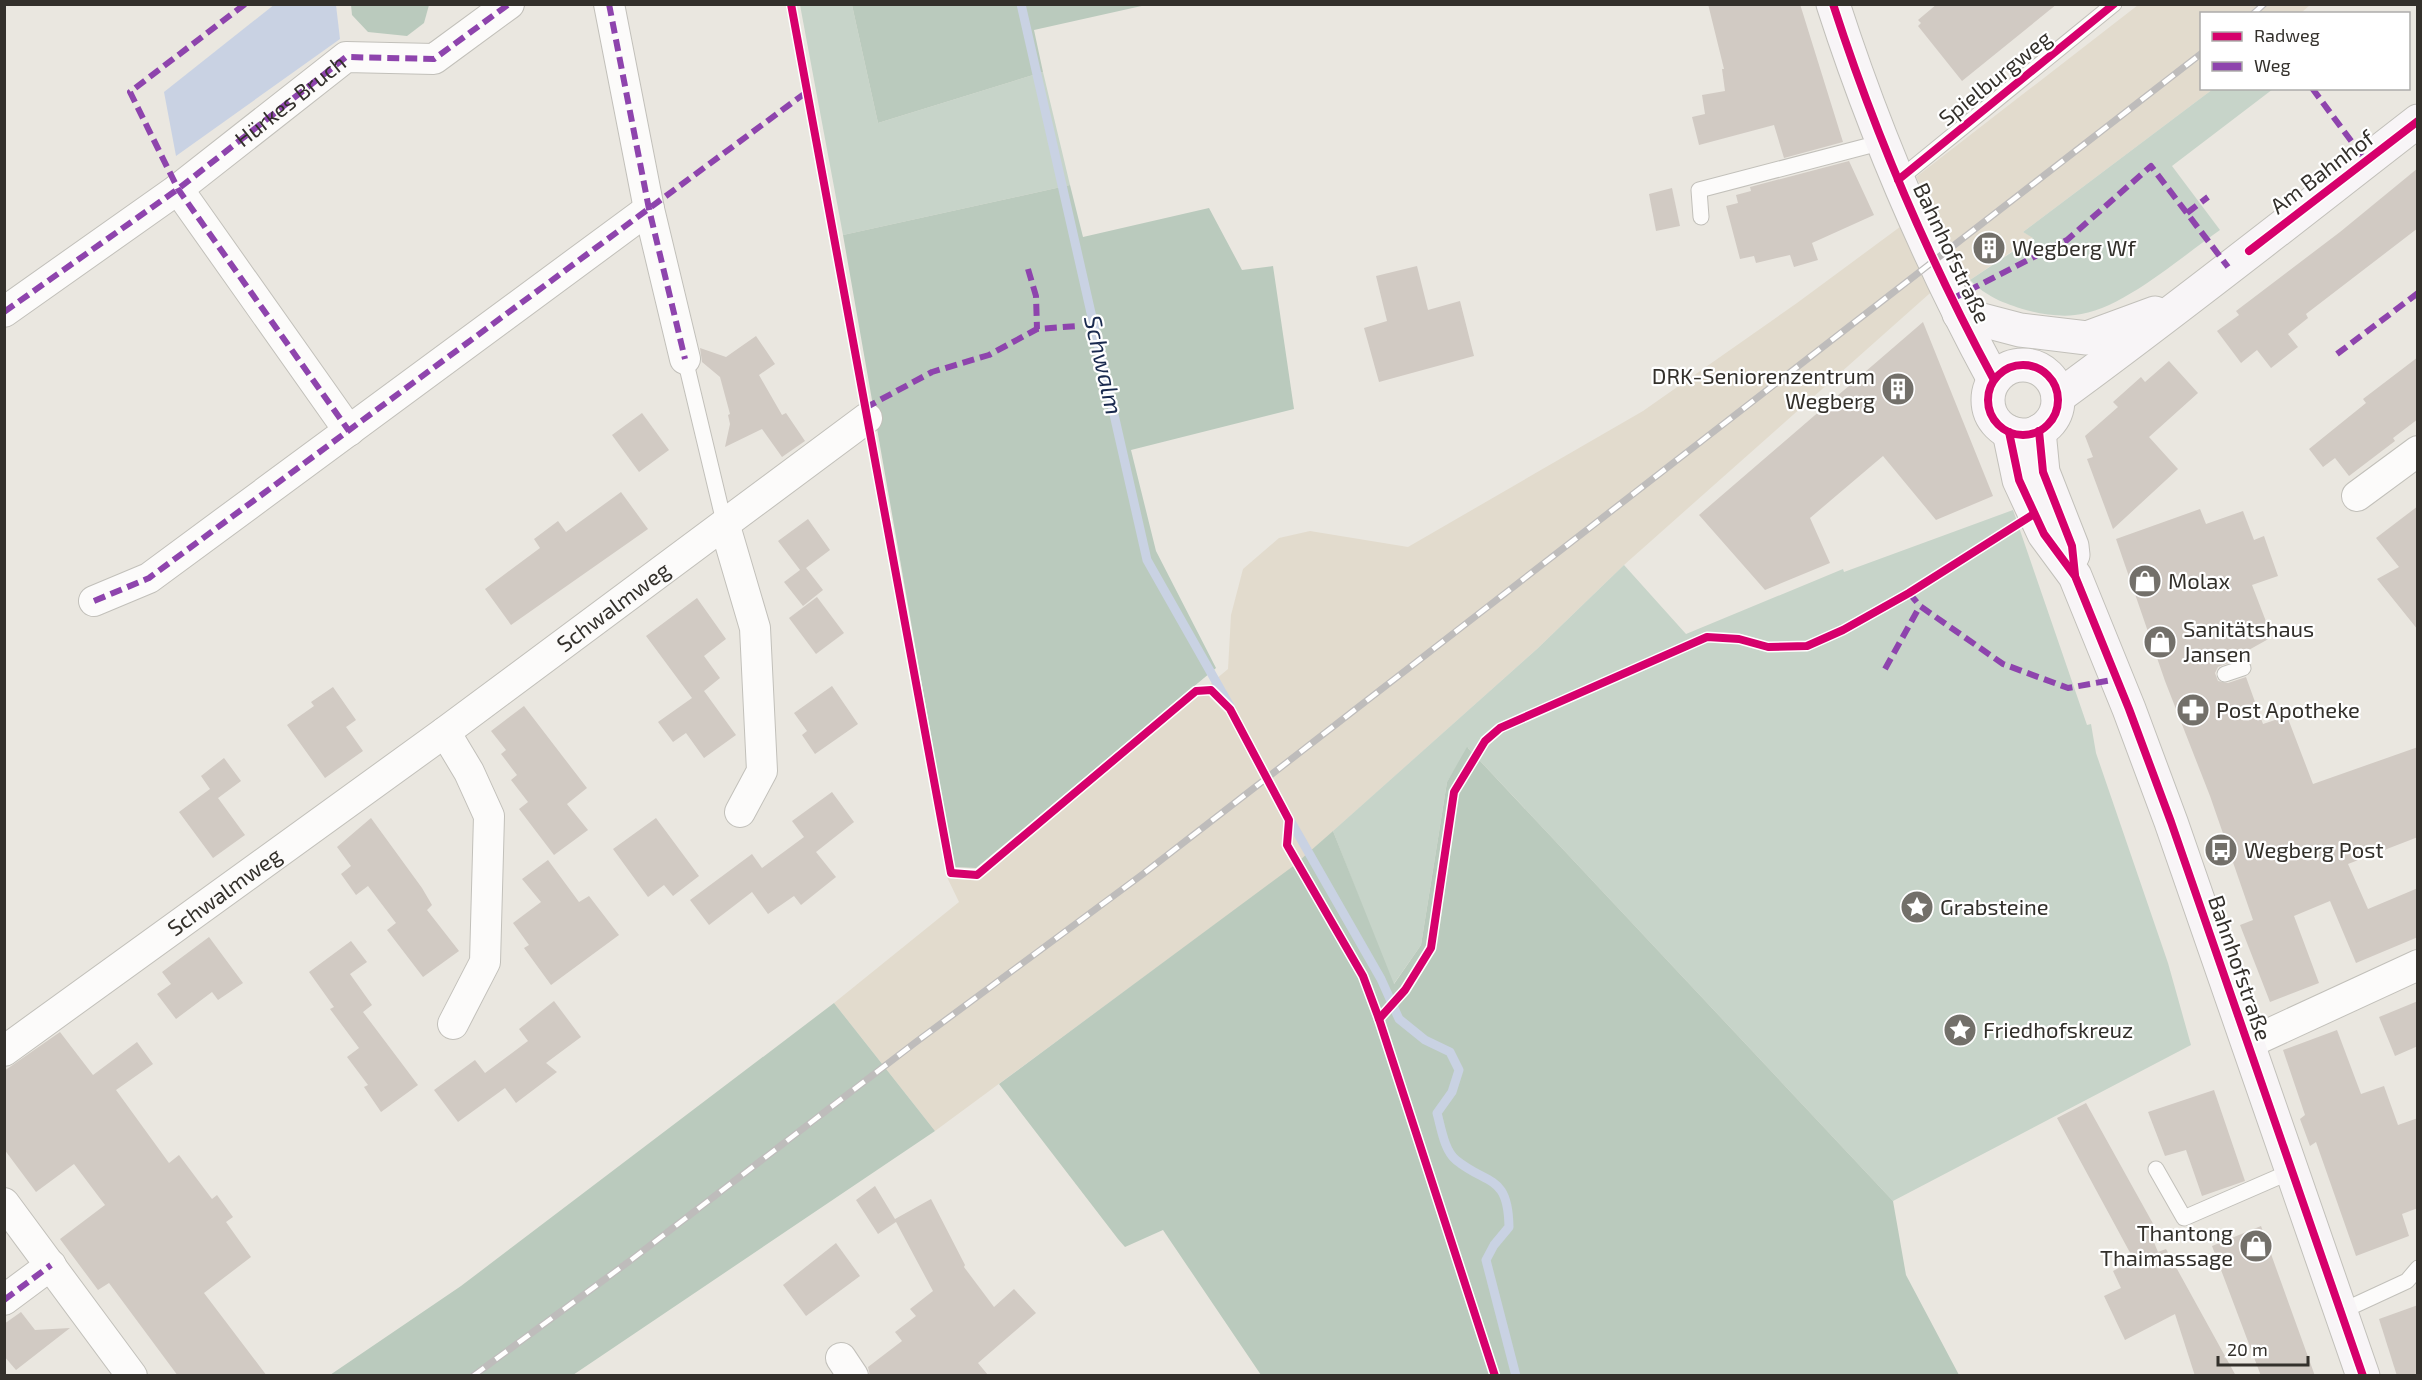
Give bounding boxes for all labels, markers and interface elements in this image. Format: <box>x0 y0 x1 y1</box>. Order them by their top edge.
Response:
legend <box>2200 12 2410 90</box>
street label: Spielburgweg <box>1933 24 2056 130</box>
text: Radweg <box>2254 24 2320 46</box>
street label: Hürkes Bruch <box>229 48 350 151</box>
text: Weg <box>2254 54 2290 76</box>
street label: Am Bahnhof <box>2265 123 2379 219</box>
street label: Bahnhofstraße <box>1909 178 1997 327</box>
building icon: Wegberg Wf <box>1971 230 2007 266</box>
place label: Wegberg Wf <box>2012 234 2136 260</box>
water label: Schwalm <box>1079 312 1130 417</box>
place label: DRK-Seniorenzentrum Wegberg <box>1652 362 1875 413</box>
building icon: DRK-Seniorenzentrum Wegberg <box>1880 371 1916 407</box>
street label: Schwalmweg <box>551 556 674 656</box>
shop icon: Molax <box>2127 563 2163 599</box>
place label: Molax <box>2168 567 2230 593</box>
place label: Sanitätshaus Jansen <box>2183 615 2314 666</box>
shop icon: Sanitätshaus Jansen <box>2142 624 2178 660</box>
pharmacy icon: Post Apotheke <box>2175 692 2211 728</box>
place label: Post Apotheke <box>2216 696 2360 722</box>
bus stop icon: Wegberg Post <box>2203 832 2239 868</box>
place label: Wegberg Post <box>2244 836 2384 862</box>
street label: Schwalmweg <box>162 841 286 941</box>
place icon: Grabsteine <box>1899 889 1935 925</box>
street label: Bahnhofstraße <box>2204 892 2278 1044</box>
place label: Grabsteine <box>1940 893 2049 919</box>
place icon: Friedhofskreuz <box>1942 1012 1978 1048</box>
place label: Friedhofskreuz <box>1983 1016 2133 1042</box>
place label: Thantong Thaimassage <box>2100 1219 2233 1270</box>
shop icon: Thantong Thaimassage <box>2238 1228 2274 1264</box>
scale bar <box>2218 1329 2308 1367</box>
text: 20 m <box>2227 1338 2268 1360</box>

